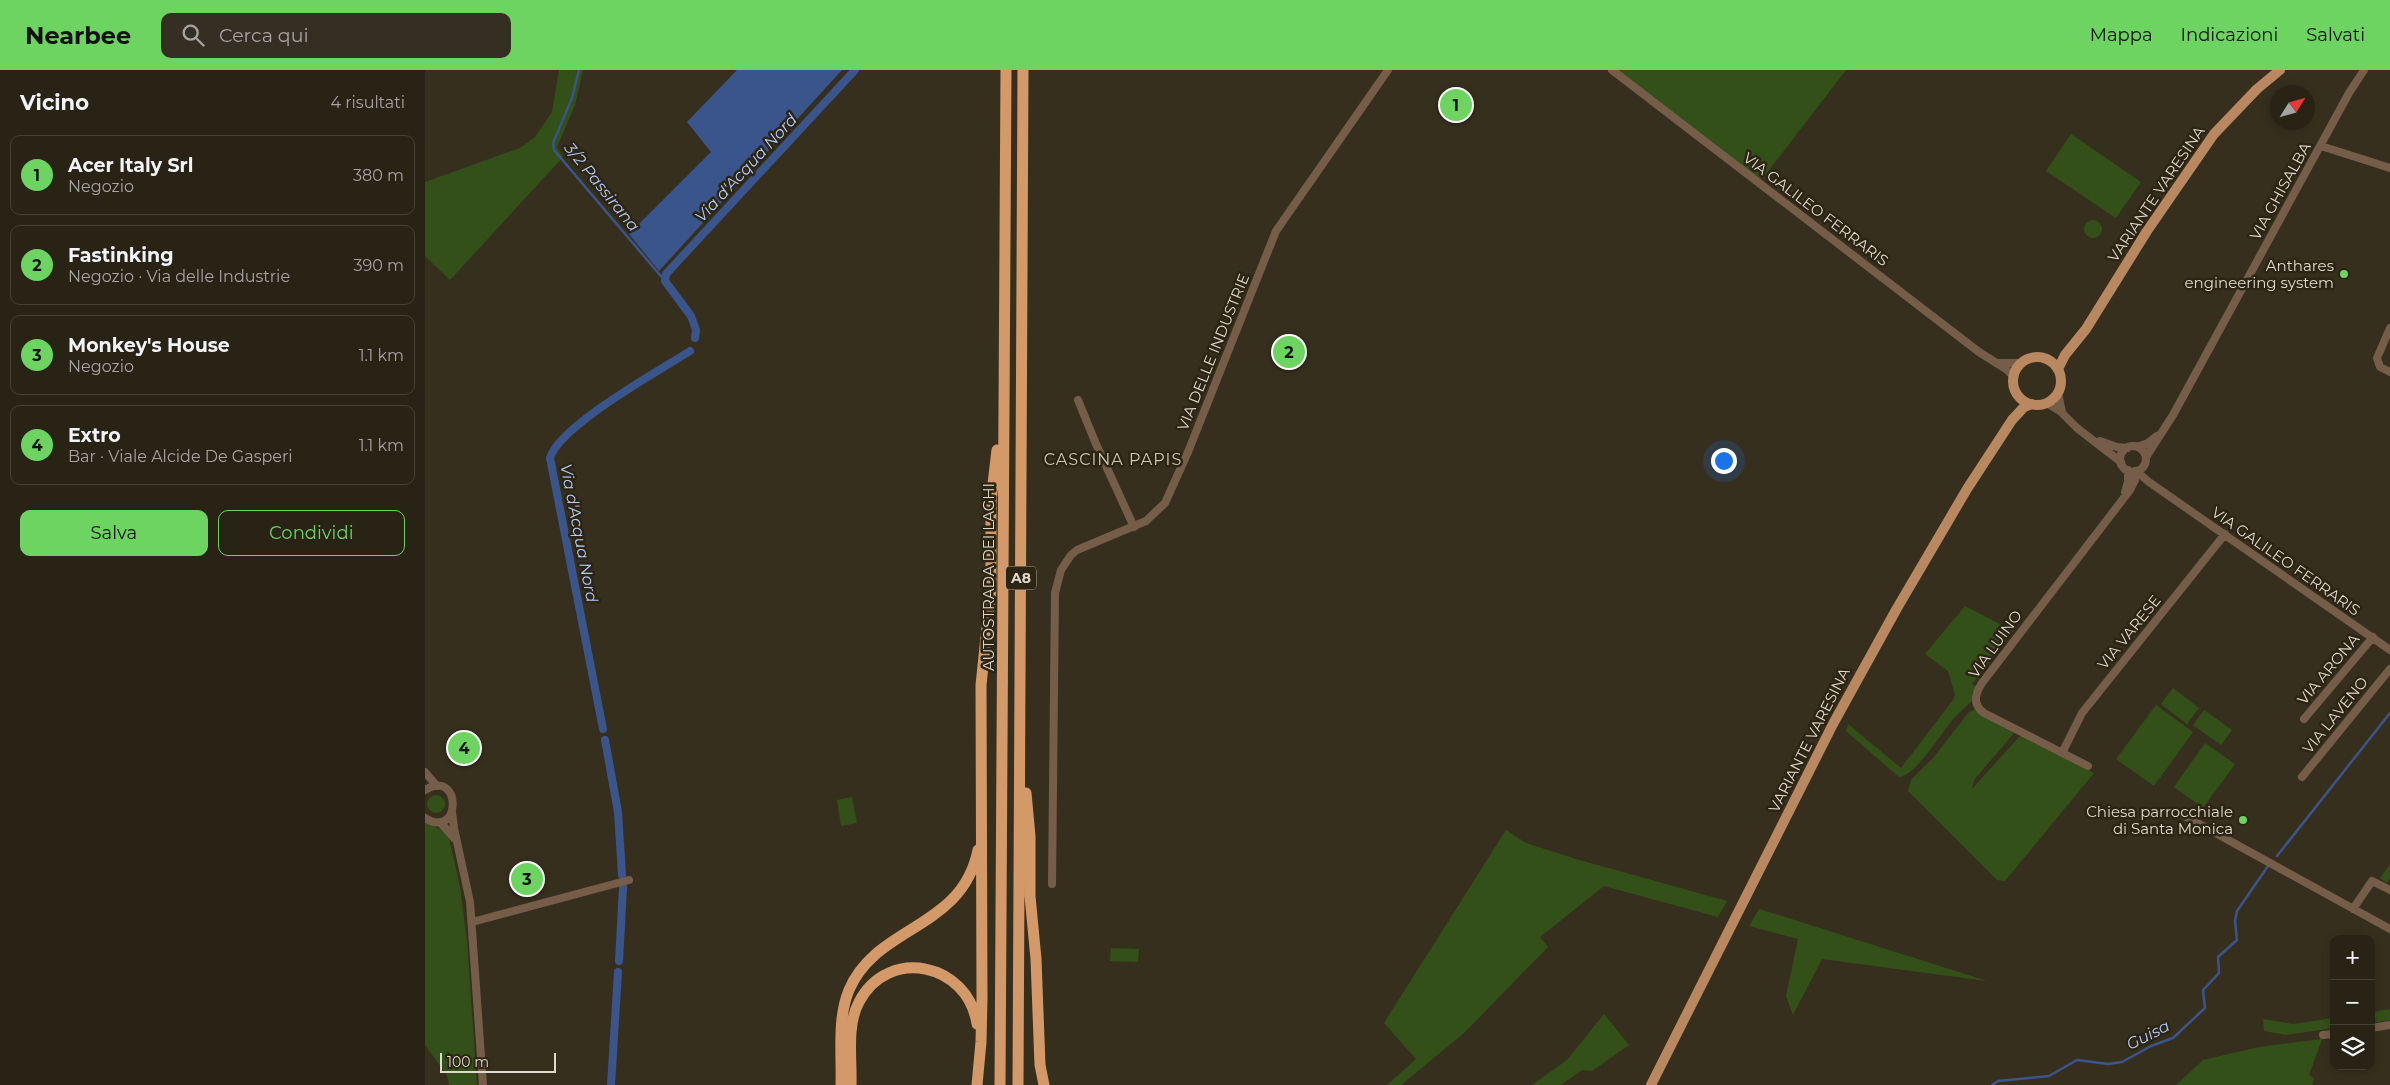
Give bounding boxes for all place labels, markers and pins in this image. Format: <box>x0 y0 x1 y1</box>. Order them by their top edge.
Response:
pin: 1 <box>1440 86 1472 124</box>
place label: Anthares engineering system <box>2184 256 2334 292</box>
marker: Anthares engineering system <box>2338 268 2350 280</box>
pin: 2 <box>1273 333 1305 371</box>
pin: 4 <box>448 729 480 767</box>
place label: Chiesa parrocchiale di Santa Monica <box>2086 802 2233 838</box>
marker: Chiesa parrocchiale di Santa Monica <box>2237 814 2249 826</box>
pin: 3 <box>511 860 543 898</box>

